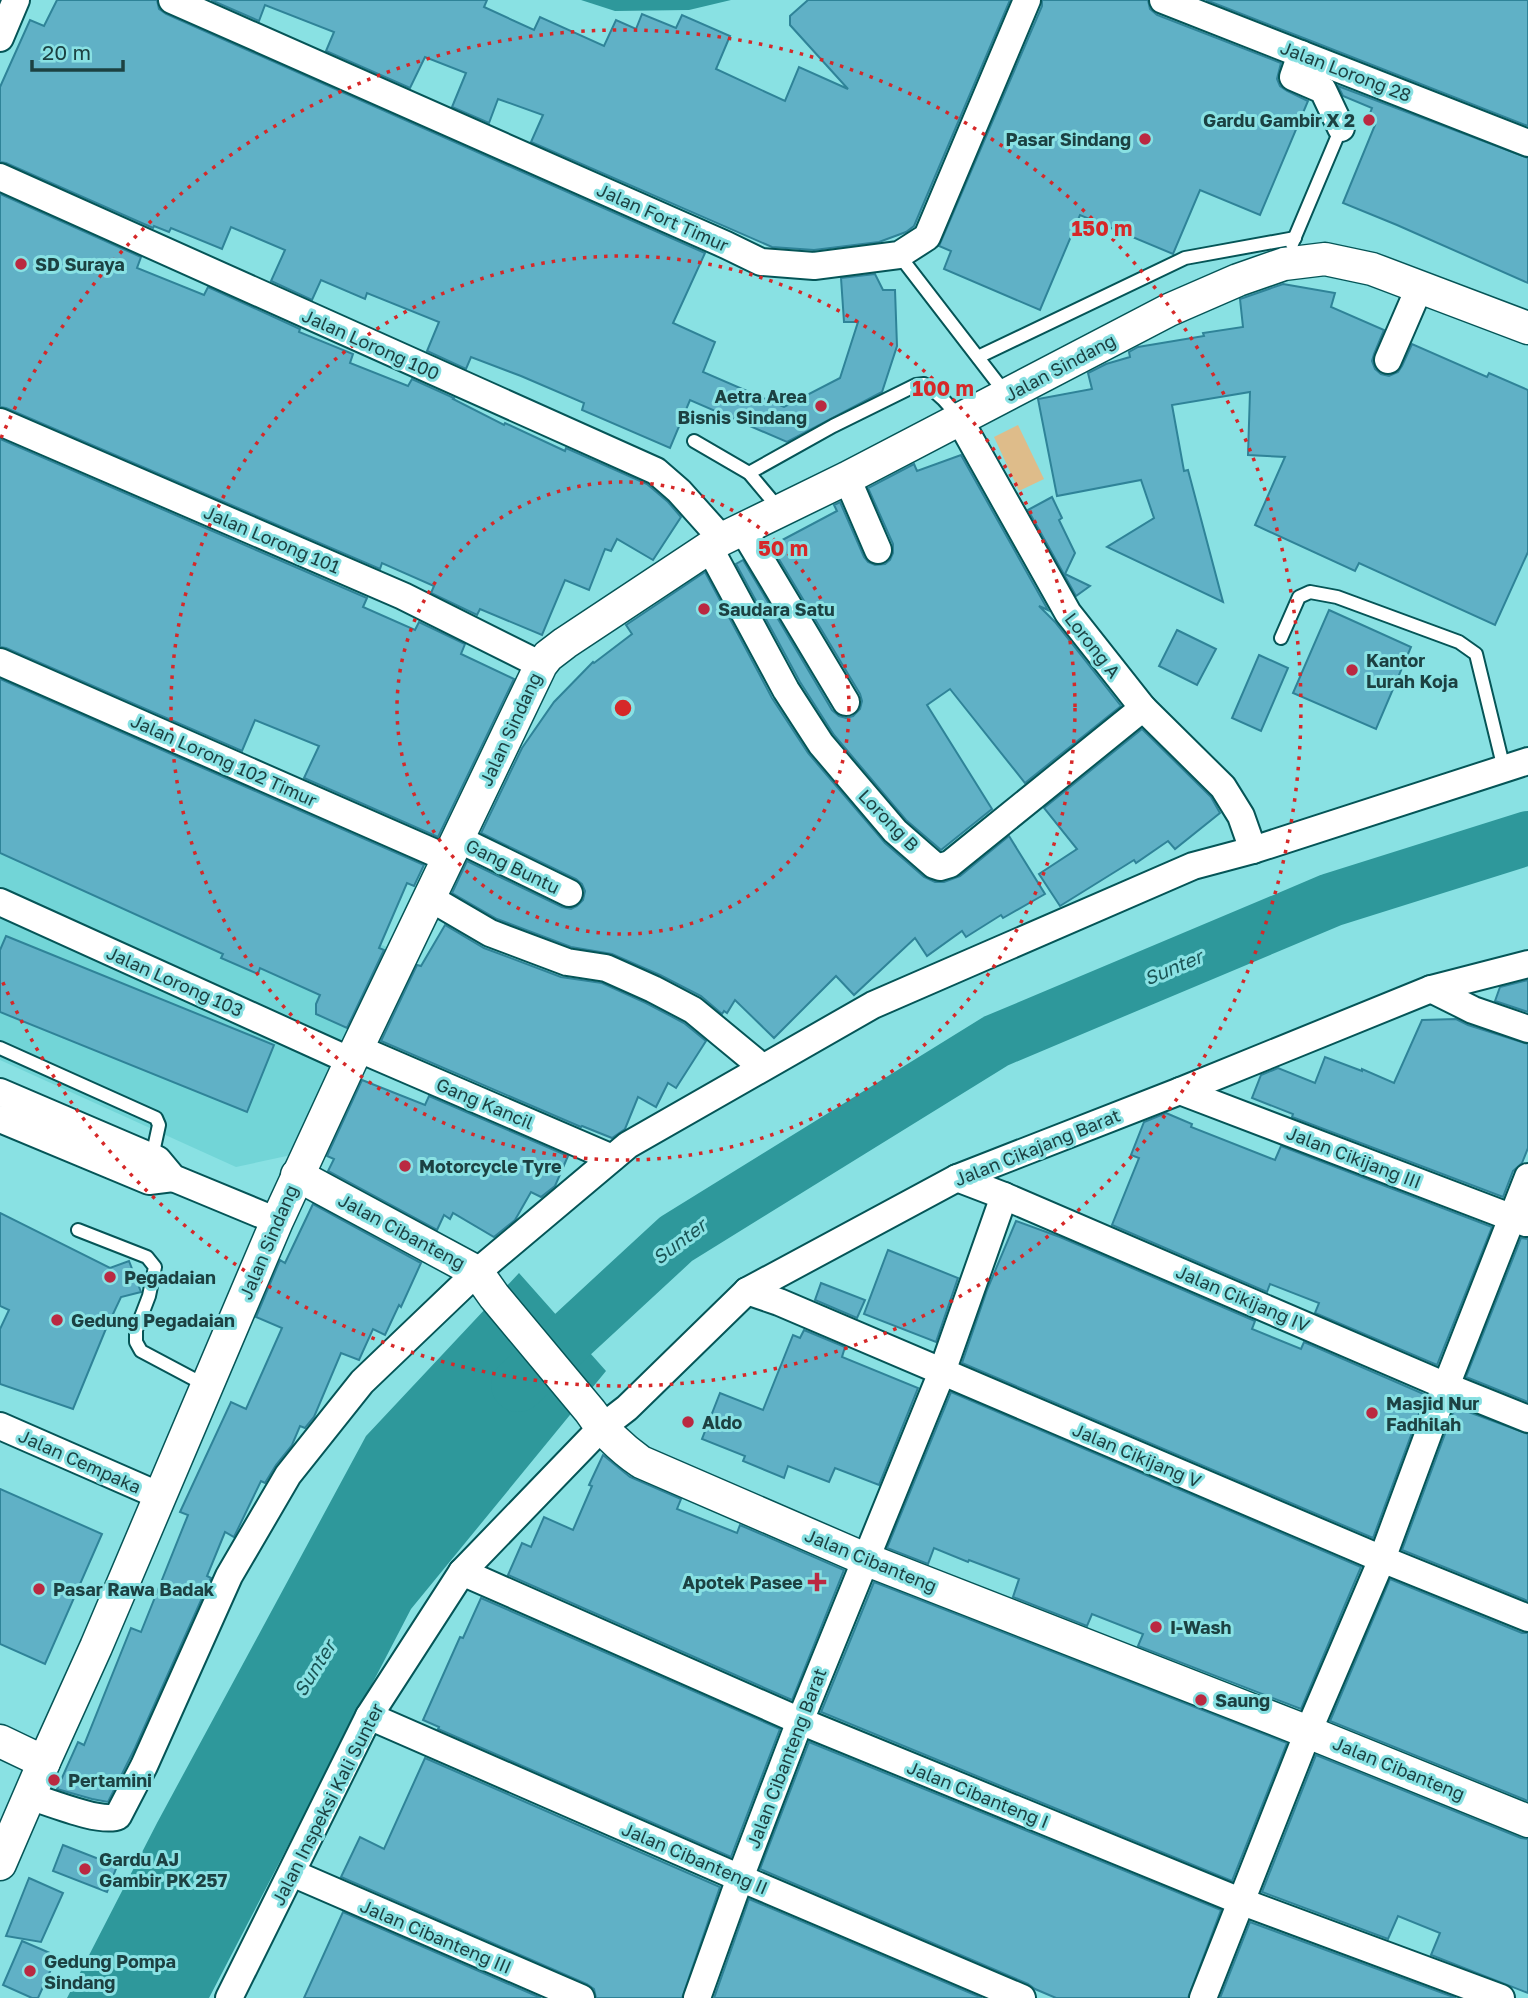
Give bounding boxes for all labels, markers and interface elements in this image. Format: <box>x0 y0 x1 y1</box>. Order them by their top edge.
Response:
scale bar <box>32 28 122 72</box>
street label: Jalan Lorong 28 <box>1278 36 1414 106</box>
text: 20 m <box>42 39 91 65</box>
place label: Gardu Gambir X 2 <box>1203 109 1355 131</box>
marker: Gardu Gambir X 2 <box>1361 112 1377 128</box>
place label: Pasar Sindang <box>1005 128 1131 150</box>
marker: Pasar Sindang <box>1137 131 1153 147</box>
street label: Jalan Fort Timur <box>594 178 732 256</box>
text: 150 m <box>1072 215 1132 241</box>
place label: SD Suraya <box>35 253 125 275</box>
marker: SD Suraya <box>13 256 29 272</box>
street label: Jalan Lorong 100 <box>299 304 443 384</box>
street label: Jalan Sindang <box>1001 329 1119 405</box>
text: 100 m <box>912 375 974 401</box>
place label: Aetra Area Bisnis Sindang <box>678 385 807 428</box>
marker: Aetra Area Bisnis Sindang <box>813 398 829 414</box>
street label: Jalan Lorong 101 <box>201 500 343 578</box>
text: 50 m <box>758 535 808 561</box>
place label: Saudara Satu <box>718 598 835 620</box>
marker: Saudara Satu <box>696 601 712 617</box>
street label: Lorong A <box>1061 608 1125 682</box>
place label: Kantor Lurah Koja <box>1366 649 1458 692</box>
marker: Kantor Lurah Koja <box>1344 662 1360 678</box>
street label: Jalan Sindang <box>474 669 546 789</box>
centre of rings <box>611 696 635 720</box>
street label: Jalan Lorong 102 Timur <box>127 709 321 811</box>
street label: Lorong B <box>854 785 924 855</box>
street label: Gang Buntu <box>463 834 563 898</box>
street label: Jalan Lorong 103 <box>103 941 247 1021</box>
water label: Sunter <box>1140 943 1208 990</box>
street label: Gang Kancil <box>433 1073 537 1133</box>
street label: Jalan Cikajang Barat <box>951 1104 1123 1190</box>
street label: Jalan Cikijang III <box>1284 1121 1424 1193</box>
place label: Motorcycle Tyre <box>419 1155 562 1177</box>
marker: Motorcycle Tyre <box>397 1158 413 1174</box>
street label: Jalan Sindang <box>234 1181 302 1303</box>
street label: Jalan Cibanteng <box>335 1188 469 1274</box>
water label: Sunter <box>648 1212 712 1269</box>
street label: Jalan Cikijang IV <box>1173 1260 1313 1336</box>
place label: Pegadaian <box>124 1266 216 1288</box>
marker: Pegadaian <box>102 1269 118 1285</box>
place label: Gedung Pegadaian <box>71 1309 235 1331</box>
marker: Gedung Pegadaian <box>49 1312 65 1328</box>
place label: Masjid Nur Fadhilah <box>1386 1392 1479 1435</box>
marker: Masjid Nur Fadhilah <box>1364 1405 1380 1421</box>
place label: Aldo <box>702 1411 743 1433</box>
marker: Aldo <box>680 1414 696 1430</box>
street label: Jalan Cikijang V <box>1069 1418 1205 1492</box>
street label: Jalan Cempaka <box>15 1424 145 1498</box>
street label: Jalan Cibanteng <box>802 1523 940 1597</box>
place label: Apotek Pasee <box>682 1571 803 1593</box>
marker: Apotek Pasee <box>809 1574 825 1590</box>
place label: Pasar Rawa Badak <box>53 1578 215 1600</box>
marker: Pasar Rawa Badak <box>31 1581 47 1597</box>
place label: I-Wash <box>1170 1616 1232 1638</box>
marker: I-Wash <box>1148 1619 1164 1635</box>
water label: Sunter <box>288 1634 341 1700</box>
street label: Jalan Cibanteng Barat <box>741 1665 831 1851</box>
place label: Saung <box>1215 1689 1270 1711</box>
marker: Saung <box>1193 1692 1209 1708</box>
street label: Jalan Inspeksi Kali Sunter <box>266 1699 388 1909</box>
street label: Jalan Cibanteng <box>1330 1731 1468 1805</box>
street label: Jalan Cibanteng I <box>904 1756 1052 1832</box>
place label: Pertamini <box>68 1769 152 1791</box>
marker: Pertamini <box>46 1772 62 1788</box>
street label: Jalan Cibanteng II <box>619 1817 771 1899</box>
place label: Gardu AJ Gambir PK 257 <box>99 1848 228 1891</box>
marker: Gardu AJ Gambir PK 257 <box>77 1861 93 1877</box>
street label: Jalan Cibanteng III <box>357 1894 515 1978</box>
place label: Gedung Pompa Sindang <box>44 1950 176 1993</box>
marker: Gedung Pompa Sindang <box>22 1963 38 1979</box>

